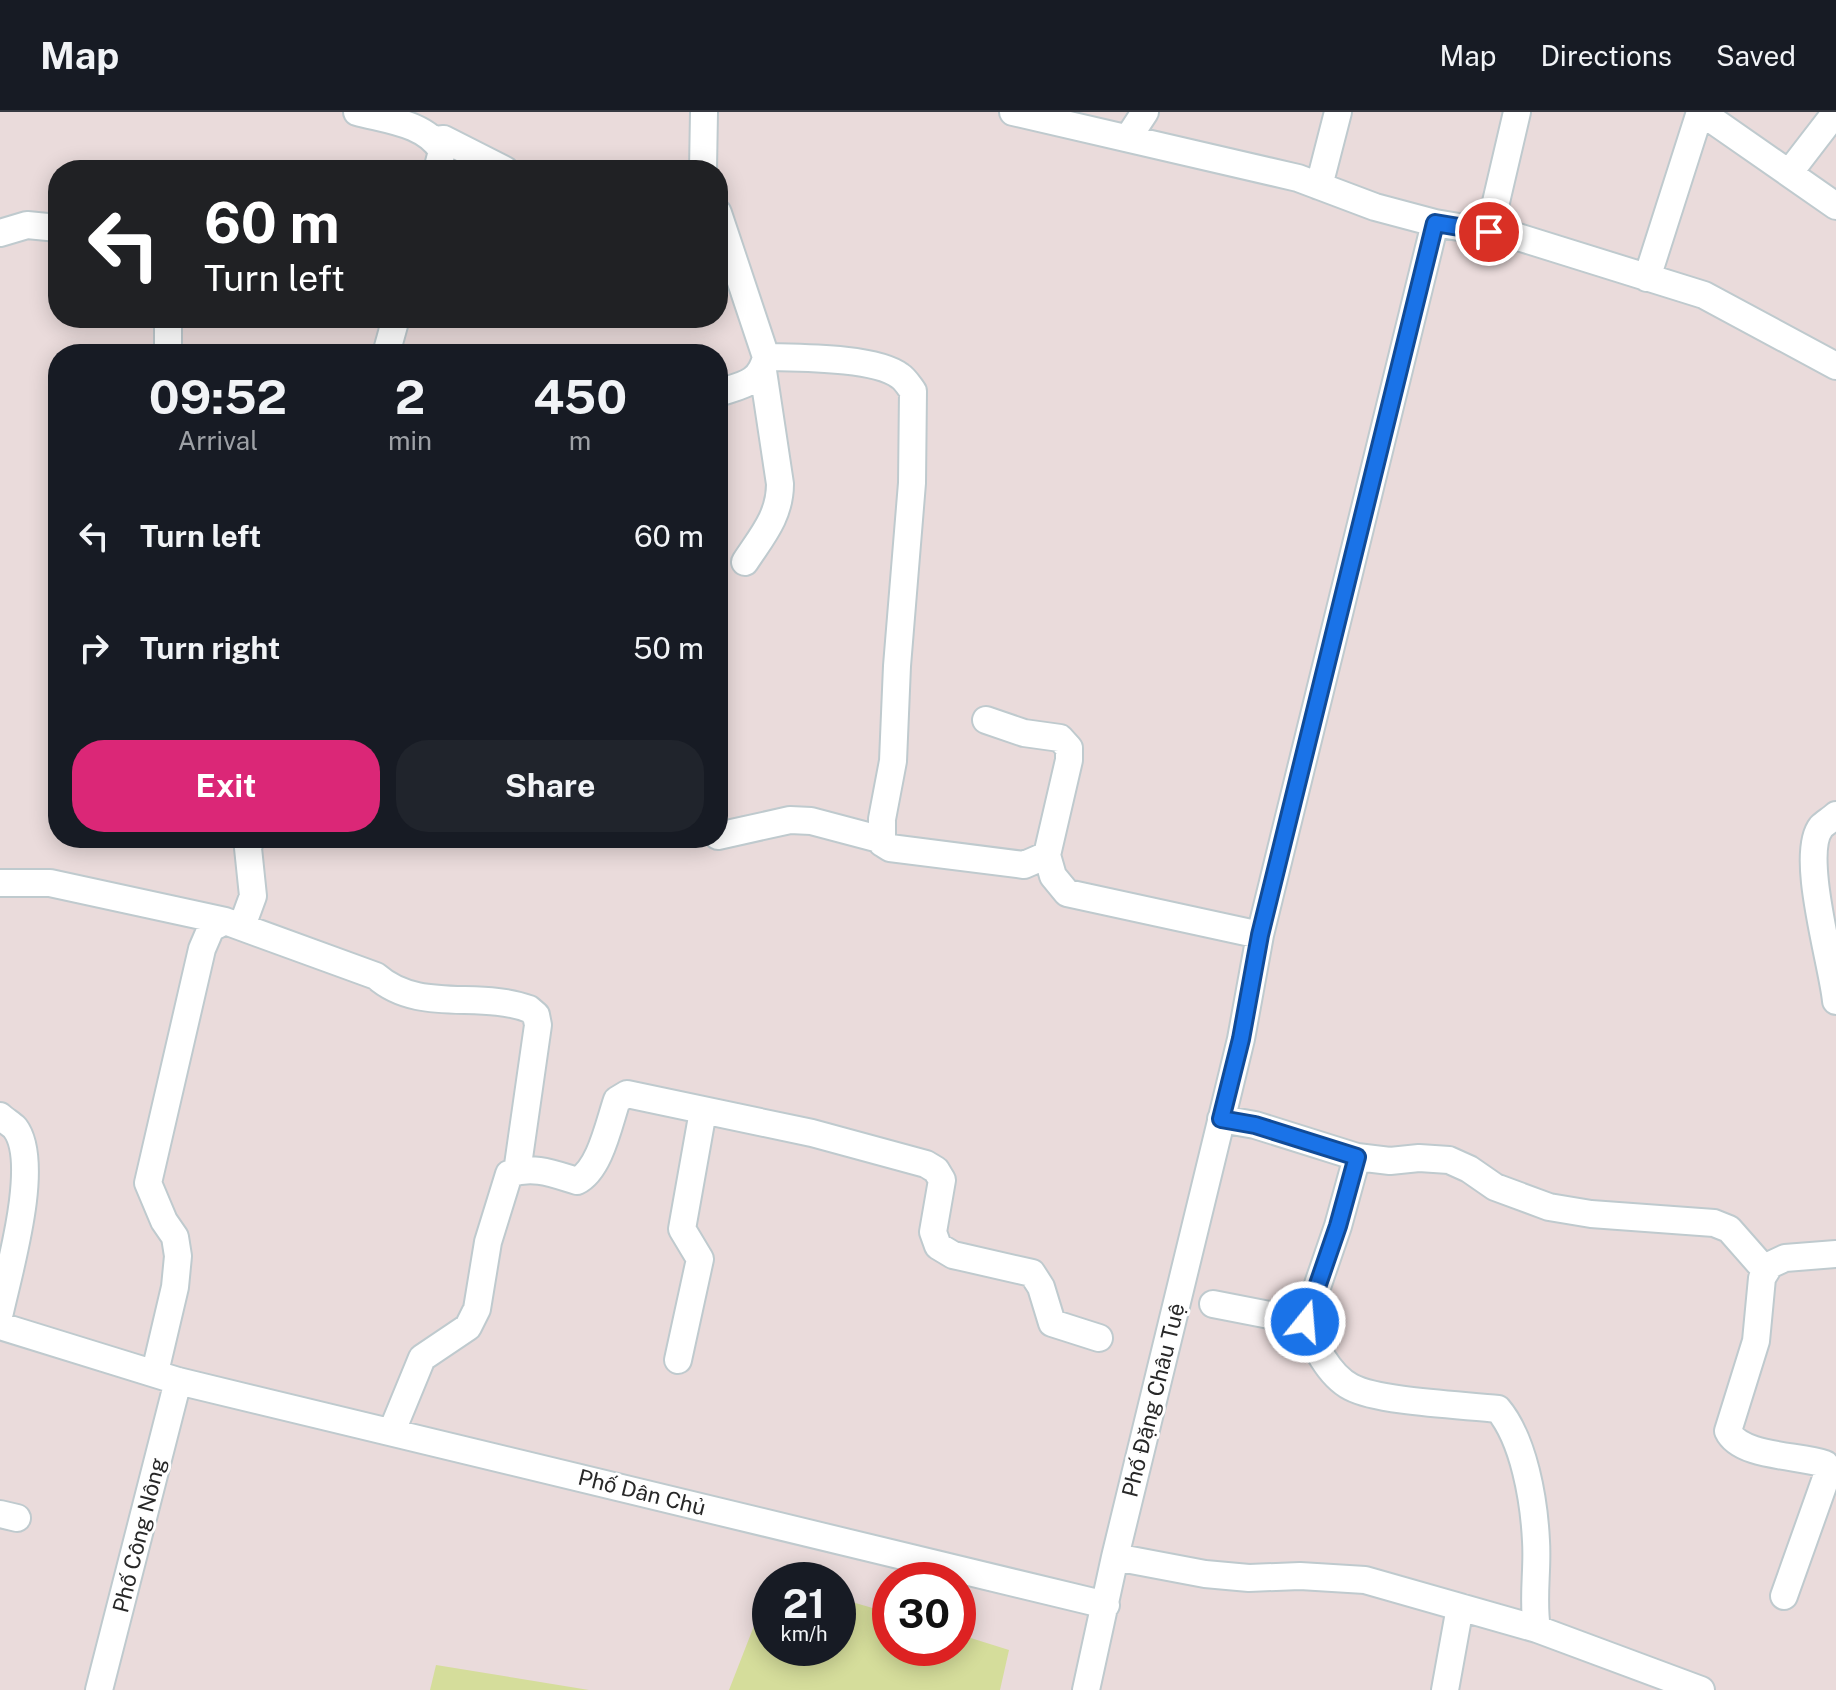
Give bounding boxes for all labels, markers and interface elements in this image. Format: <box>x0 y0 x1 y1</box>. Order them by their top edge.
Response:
text: Map <box>40 33 119 78</box>
text: Map <box>1440 39 1496 72</box>
text: Directions <box>1540 39 1672 72</box>
text: Saved <box>1716 39 1796 72</box>
text: 60 m <box>204 190 340 256</box>
icon: left <box>72 192 176 296</box>
pin <box>1455 198 1523 266</box>
icon: arrive <box>1467 210 1511 254</box>
text: Turn left <box>204 257 345 299</box>
text: 09:52 <box>149 368 287 425</box>
text: 2 <box>395 368 425 425</box>
text: 450 <box>533 368 627 425</box>
text: Arrival <box>178 425 258 456</box>
text: min <box>388 425 432 456</box>
text: m <box>569 425 591 456</box>
icon: left <box>72 514 116 558</box>
text: Turn left <box>140 518 261 554</box>
text: 60 m <box>634 518 704 554</box>
icon: right <box>72 626 116 670</box>
text: Turn right <box>140 630 280 666</box>
text: 50 m <box>633 630 704 666</box>
button: Exit <box>72 740 380 832</box>
button: Share <box>396 740 704 832</box>
position arrow <box>1263 1280 1347 1364</box>
street label: Phố Đặng Châu Tuệ <box>1116 1300 1190 1500</box>
street label: Phố Công Nông <box>107 1455 171 1615</box>
street label: Phố Dân Chủ <box>576 1464 708 1520</box>
speed limit sign: 30 <box>872 1562 976 1666</box>
text: 21 <box>783 1580 825 1627</box>
text: km/h <box>780 1622 828 1646</box>

